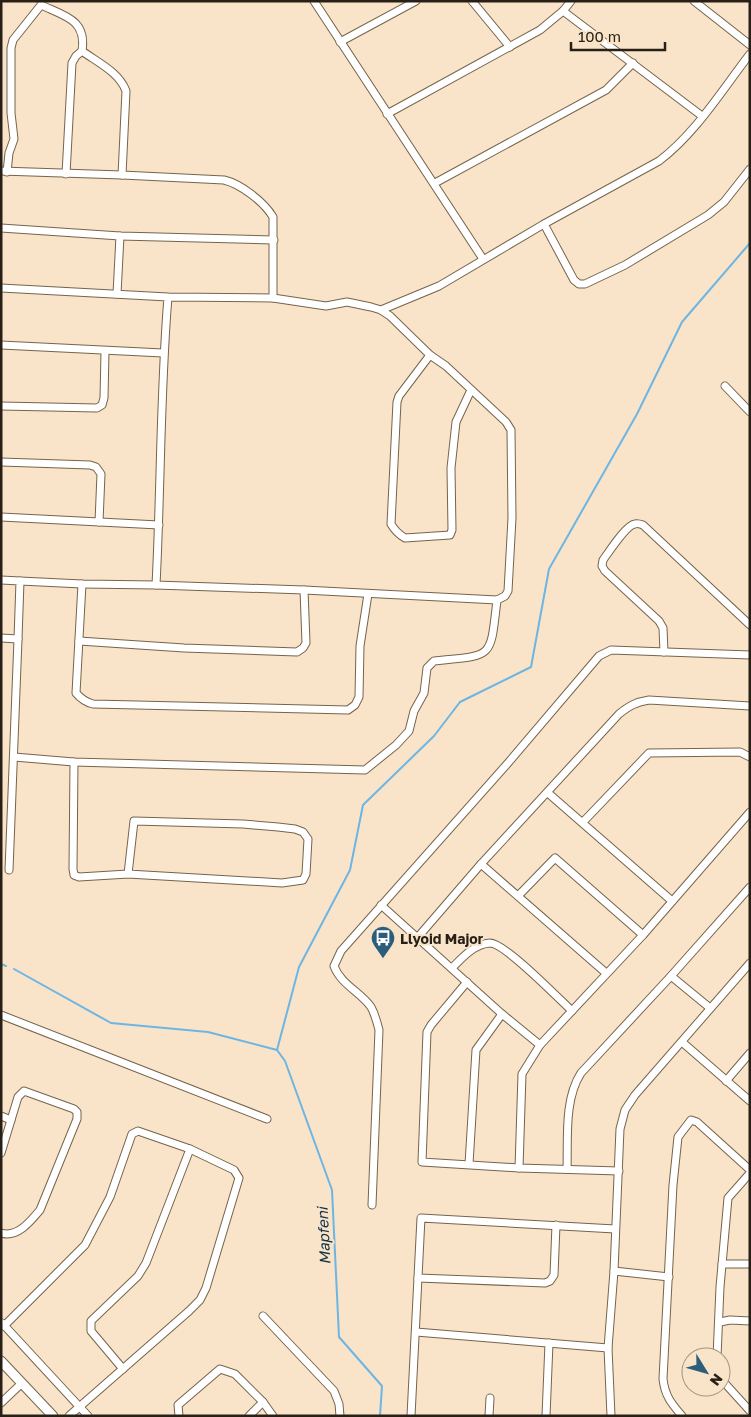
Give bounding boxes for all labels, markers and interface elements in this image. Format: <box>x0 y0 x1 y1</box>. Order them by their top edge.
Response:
scale bar <box>571 20 665 52</box>
text: 100 m <box>578 27 621 45</box>
bus stop icon: Llyoid Major <box>370 925 396 959</box>
place label: Llyoid Major <box>400 930 484 947</box>
water label: Mapfeni <box>312 1205 333 1265</box>
north arrow <box>681 1347 731 1397</box>
text: N <box>707 1371 727 1389</box>

